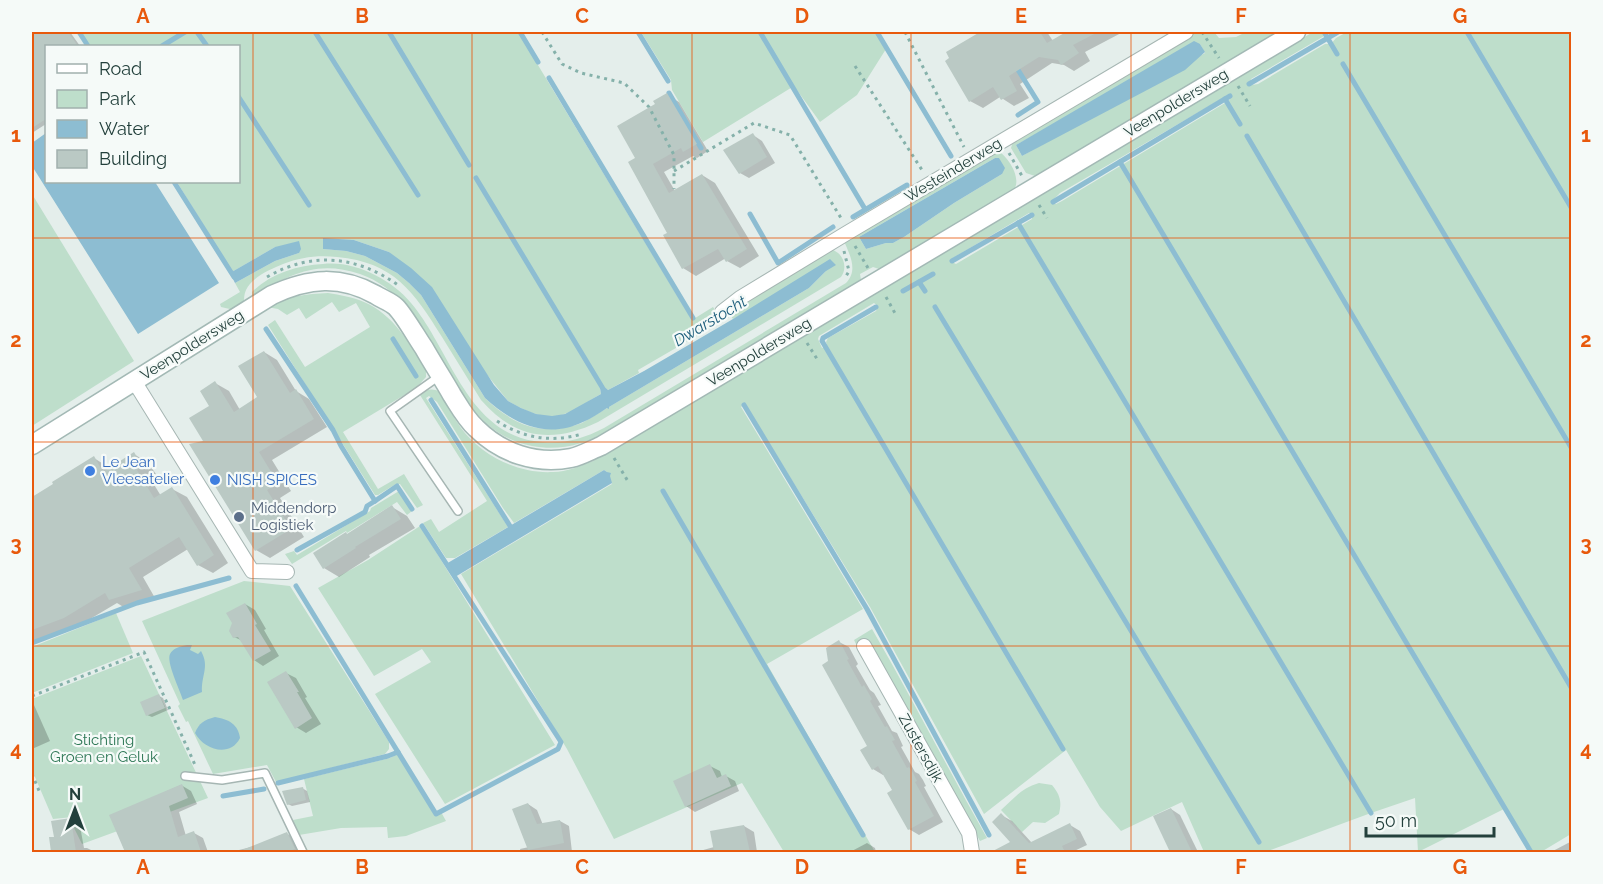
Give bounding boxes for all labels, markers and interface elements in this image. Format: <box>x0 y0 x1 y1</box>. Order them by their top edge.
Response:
text: A <box>136 4 150 28</box>
text: B <box>355 4 369 28</box>
text: C <box>575 4 589 28</box>
text: D <box>795 4 809 28</box>
text: E <box>1015 4 1027 28</box>
text: F <box>1235 4 1247 28</box>
text: G <box>1453 4 1467 28</box>
legend <box>45 45 240 183</box>
text: Road <box>99 58 142 79</box>
street label: Veenpoldersweg <box>1121 65 1231 141</box>
text: Park <box>99 88 136 109</box>
text: Water <box>99 118 150 139</box>
text: 1 <box>11 123 21 147</box>
text: 1 <box>1581 123 1591 147</box>
street label: Westeinderweg <box>901 134 1005 206</box>
text: Building <box>99 148 167 169</box>
water label: Dwarstocht <box>670 291 751 350</box>
street label: Veenpoldersweg <box>137 306 247 384</box>
street label: Veenpoldersweg <box>704 314 814 390</box>
text: 2 <box>10 328 22 352</box>
text: 2 <box>1580 328 1592 352</box>
place label: Le Jean Vleesatelier <box>102 453 185 488</box>
marker: Le Jean Vleesatelier <box>83 464 97 478</box>
place label: NISH SPICES <box>227 471 317 489</box>
marker: NISH SPICES <box>208 473 222 487</box>
place label: Middendorp Logistiek <box>251 499 336 534</box>
marker: Middendorp Logistiek <box>232 510 246 524</box>
text: 3 <box>10 532 22 556</box>
text: 3 <box>1580 532 1592 556</box>
street label: Zustersdijk <box>895 711 947 785</box>
park label: Stichting Groen en Geluk <box>50 731 158 766</box>
text: 4 <box>10 737 22 761</box>
text: 4 <box>1580 737 1592 761</box>
north arrow <box>45 779 105 839</box>
text: N <box>69 785 81 804</box>
scale bar <box>1366 800 1494 838</box>
text: 50 m <box>1375 810 1417 831</box>
text: A <box>136 855 150 879</box>
text: B <box>355 855 369 879</box>
text: C <box>575 855 589 879</box>
text: D <box>795 855 809 879</box>
text: E <box>1015 855 1027 879</box>
text: F <box>1235 855 1247 879</box>
text: G <box>1453 855 1467 879</box>

